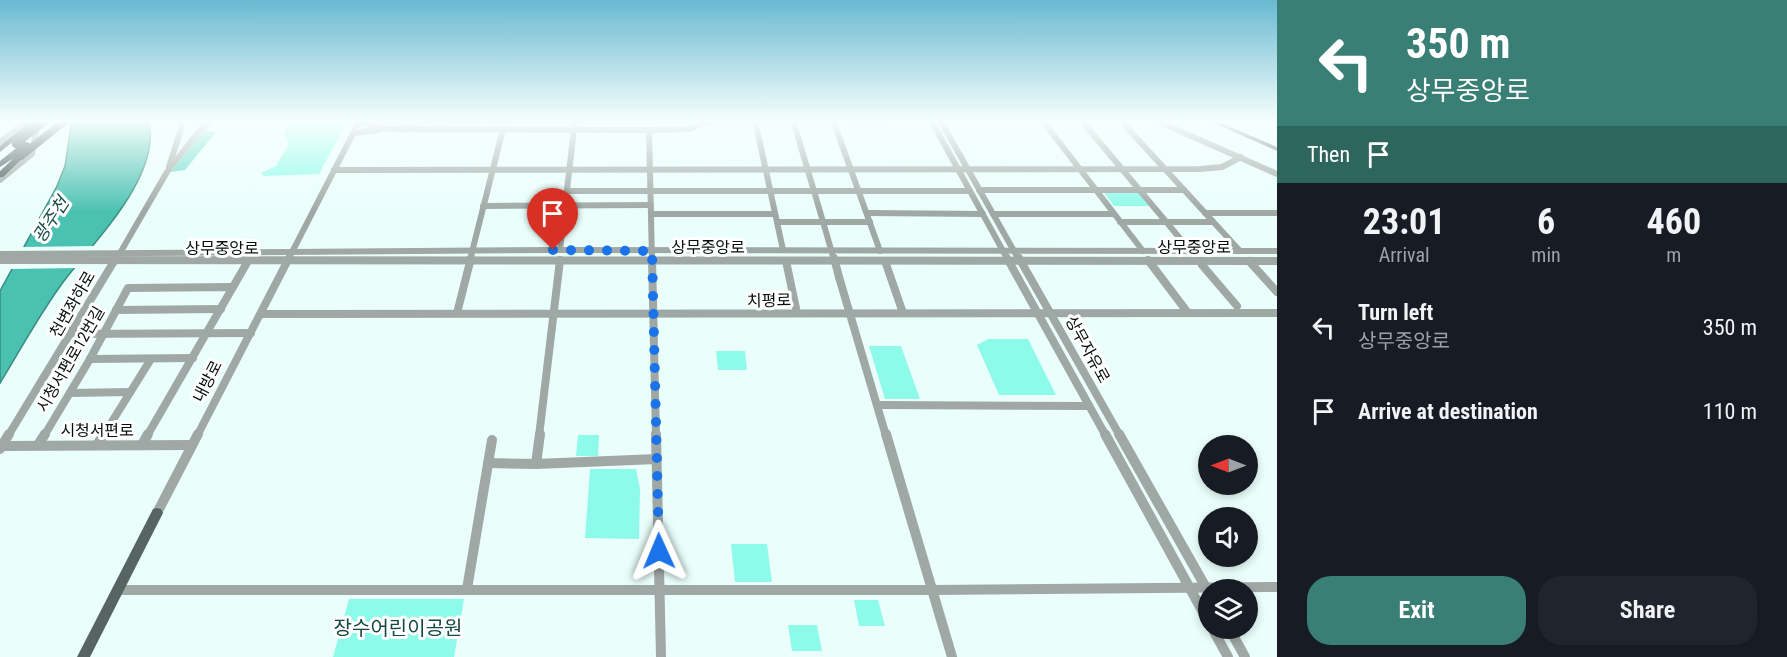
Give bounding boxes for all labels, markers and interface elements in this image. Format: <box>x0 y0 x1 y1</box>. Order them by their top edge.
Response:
text: 350 m <box>1406 19 1511 68</box>
icon: left <box>1307 24 1385 102</box>
text: 상무중앙로 <box>1406 75 1530 107</box>
icon: arrive <box>1362 138 1395 171</box>
text: Then <box>1307 142 1350 167</box>
pin <box>527 188 578 250</box>
water label: 광주천 <box>28 191 74 246</box>
icon: arrive <box>536 197 569 230</box>
text: 23:01 <box>1363 201 1445 243</box>
text: 6 <box>1537 201 1555 243</box>
text: 460 <box>1647 201 1701 243</box>
street label: 상무중앙로 <box>671 238 745 257</box>
street label: 상무중앙로 <box>1157 238 1231 257</box>
street label: 상무중앙로 <box>185 239 259 258</box>
text: Arrival <box>1379 243 1430 267</box>
text: min <box>1531 243 1561 267</box>
text: m <box>1666 243 1681 267</box>
street label: 천변좌하로 <box>46 267 99 341</box>
street label: 치평로 <box>747 291 792 310</box>
text: Turn left <box>1358 300 1433 325</box>
street label: 시청서편로12번길 <box>32 303 108 415</box>
icon: left <box>1307 311 1340 344</box>
street label: 상무자유로 <box>1061 312 1114 386</box>
text: 350 m <box>1703 315 1757 340</box>
text: 상무중앙로 <box>1358 329 1450 353</box>
street label: 내방로 <box>189 357 226 405</box>
icon: arrive <box>1307 395 1340 428</box>
text: Arrive at destination <box>1358 399 1538 424</box>
text: 110 m <box>1703 399 1757 424</box>
street label: 시청서편로 <box>60 421 134 440</box>
north arrow <box>1198 435 1258 495</box>
map controls <box>1198 435 1258 639</box>
button: sound <box>1198 507 1258 567</box>
position arrow <box>627 519 691 583</box>
button: Exit <box>1307 576 1526 645</box>
button: Share <box>1538 576 1757 645</box>
button: layers <box>1198 579 1258 639</box>
park label: 장수어린이공원 <box>334 616 462 640</box>

